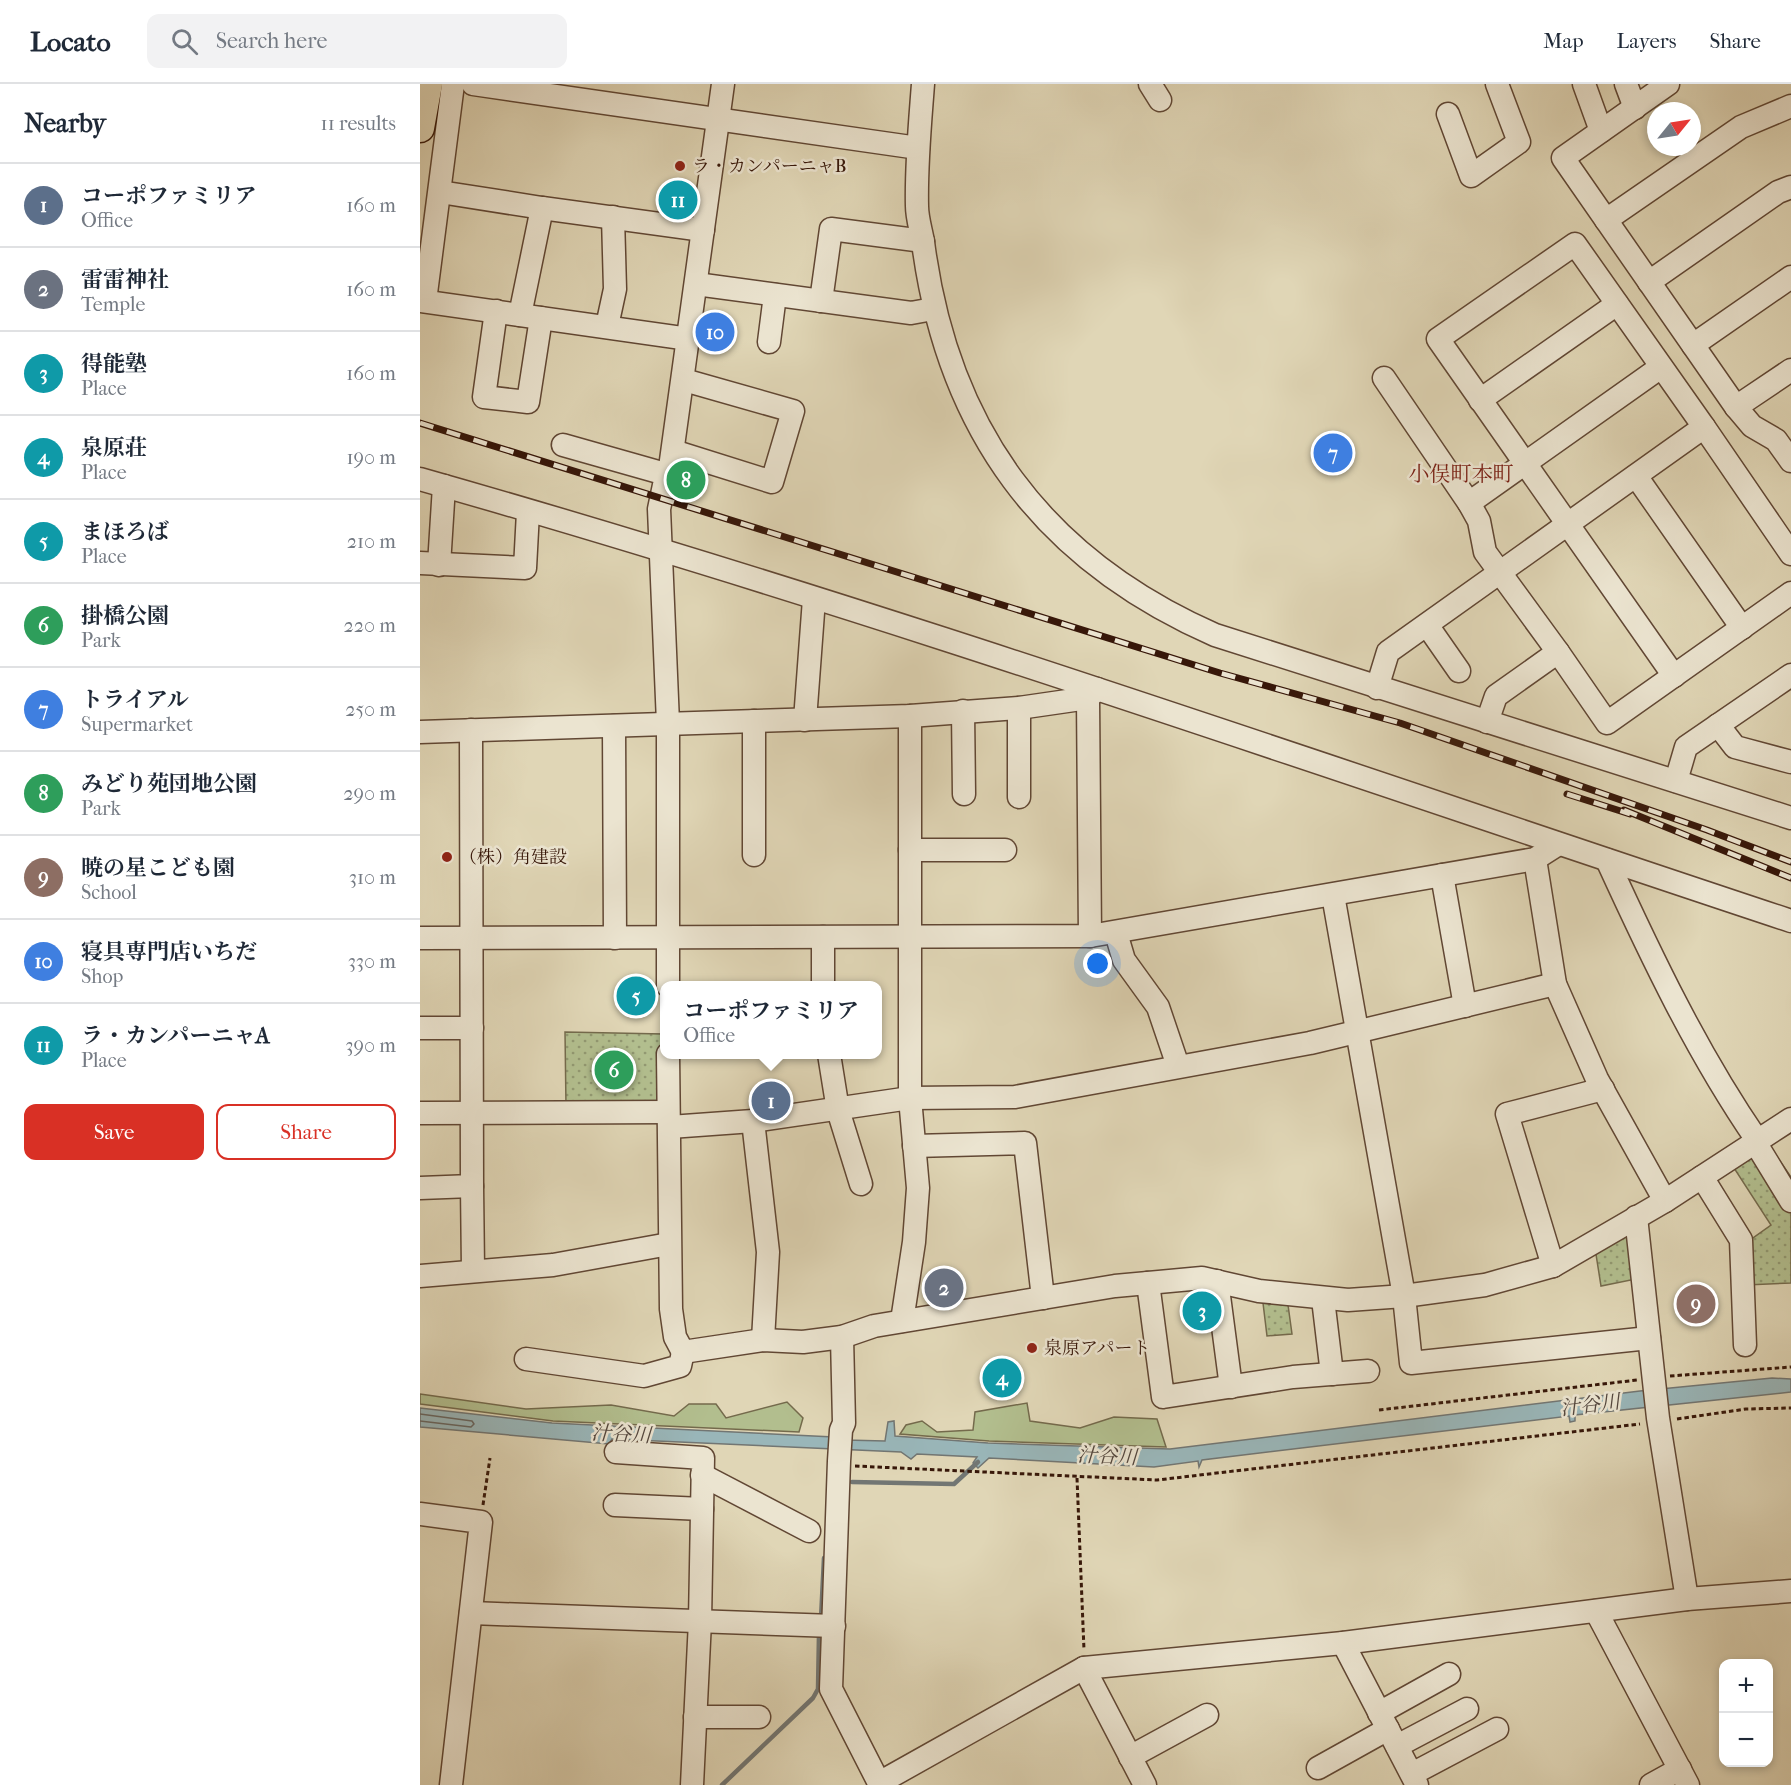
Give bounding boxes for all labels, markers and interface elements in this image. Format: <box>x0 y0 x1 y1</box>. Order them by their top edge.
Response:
search box <box>147 14 567 68</box>
text: Locato <box>30 25 111 58</box>
icon: search <box>168 25 201 58</box>
text: Search here <box>216 28 327 54</box>
text: Map <box>1543 29 1584 53</box>
text: Layers <box>1617 29 1676 53</box>
text: Share <box>1709 29 1761 53</box>
north arrow <box>1647 102 1701 156</box>
text: Nearby <box>24 108 106 139</box>
text: 11 results <box>321 112 396 135</box>
place label: ラ・カンパーニャB <box>692 156 846 177</box>
marker: ラ・カンパーニャB <box>673 159 687 173</box>
pin: 11 <box>658 178 698 222</box>
text: コーポファミリア <box>81 183 257 209</box>
text: 1 <box>40 194 47 217</box>
text: 160 m <box>346 194 396 217</box>
text: Office <box>81 209 133 232</box>
text: 雷雷神社 <box>81 267 169 293</box>
text: 2 <box>38 278 49 301</box>
text: 160 m <box>346 278 396 301</box>
text: Temple <box>81 293 145 316</box>
pin: 10 <box>696 310 734 354</box>
text: 得能塾 <box>81 351 147 377</box>
text: 3 <box>39 362 48 385</box>
text: 160 m <box>346 362 396 385</box>
text: Place <box>81 377 127 400</box>
pin: 7 <box>1314 430 1352 476</box>
text: 泉原荘 <box>81 435 147 461</box>
text: 4 <box>38 446 49 469</box>
text: 190 m <box>346 446 396 469</box>
pin: 8 <box>666 458 706 502</box>
text: Place <box>81 461 127 484</box>
district label: 小俣町本町 <box>1409 462 1514 486</box>
text: まほろば <box>81 519 169 545</box>
text: 5 <box>39 530 48 553</box>
text: 210 m <box>347 530 396 553</box>
text: Place <box>81 545 127 568</box>
text: 掛橋公園 <box>81 603 169 629</box>
text: 6 <box>38 614 49 637</box>
text: 220 m <box>343 614 396 637</box>
text: Park <box>81 629 121 652</box>
text: トライアル <box>81 687 189 713</box>
text: 7 <box>39 698 48 721</box>
text: 250 m <box>345 698 396 721</box>
text: Supermarket <box>81 713 193 736</box>
text: みどり苑団地公園 <box>81 771 257 797</box>
text: 8 <box>38 782 49 805</box>
text: 290 m <box>343 782 396 805</box>
text: Park <box>81 797 121 820</box>
place label: （株）角建設 <box>459 847 567 868</box>
marker: （株）角建設 <box>440 850 454 864</box>
text: 暁の星こども園 <box>81 855 235 881</box>
text: 9 <box>38 866 49 889</box>
text: 310 m <box>349 866 396 889</box>
text: School <box>81 881 137 904</box>
text: 寝具専門店いちだ <box>81 939 257 965</box>
your location <box>1083 949 1112 978</box>
text: 10 <box>34 950 53 973</box>
text: 330 m <box>348 950 396 973</box>
text: Shop <box>81 965 123 988</box>
pin: 5 <box>616 974 656 1018</box>
popup <box>660 981 882 1059</box>
text: コーポファミリア <box>683 998 859 1024</box>
text: ラ・カンパーニャA <box>81 1023 270 1049</box>
text: Office <box>683 1024 735 1047</box>
text: 11 <box>36 1034 51 1057</box>
text: 390 m <box>345 1034 396 1057</box>
pin: 6 <box>594 1048 634 1092</box>
text: Place <box>81 1049 127 1072</box>
pin: 1 <box>752 1078 790 1124</box>
button: Save <box>24 1104 204 1160</box>
button: Share <box>216 1104 396 1160</box>
pin: 2 <box>924 1266 964 1310</box>
pin: 9 <box>1676 1282 1716 1326</box>
pin: 3 <box>1182 1288 1222 1334</box>
place label: 泉原アパート <box>1044 1338 1151 1359</box>
marker: 泉原アパート <box>1025 1341 1039 1355</box>
pin: 4 <box>982 1356 1022 1400</box>
water label: 汁谷川 <box>1559 1390 1623 1420</box>
water label: 汁谷川 <box>590 1421 654 1447</box>
water label: 汁谷川 <box>1076 1443 1140 1469</box>
map controls <box>1719 1659 1773 1767</box>
button: + <box>1719 1659 1773 1713</box>
button: − <box>1719 1713 1773 1767</box>

